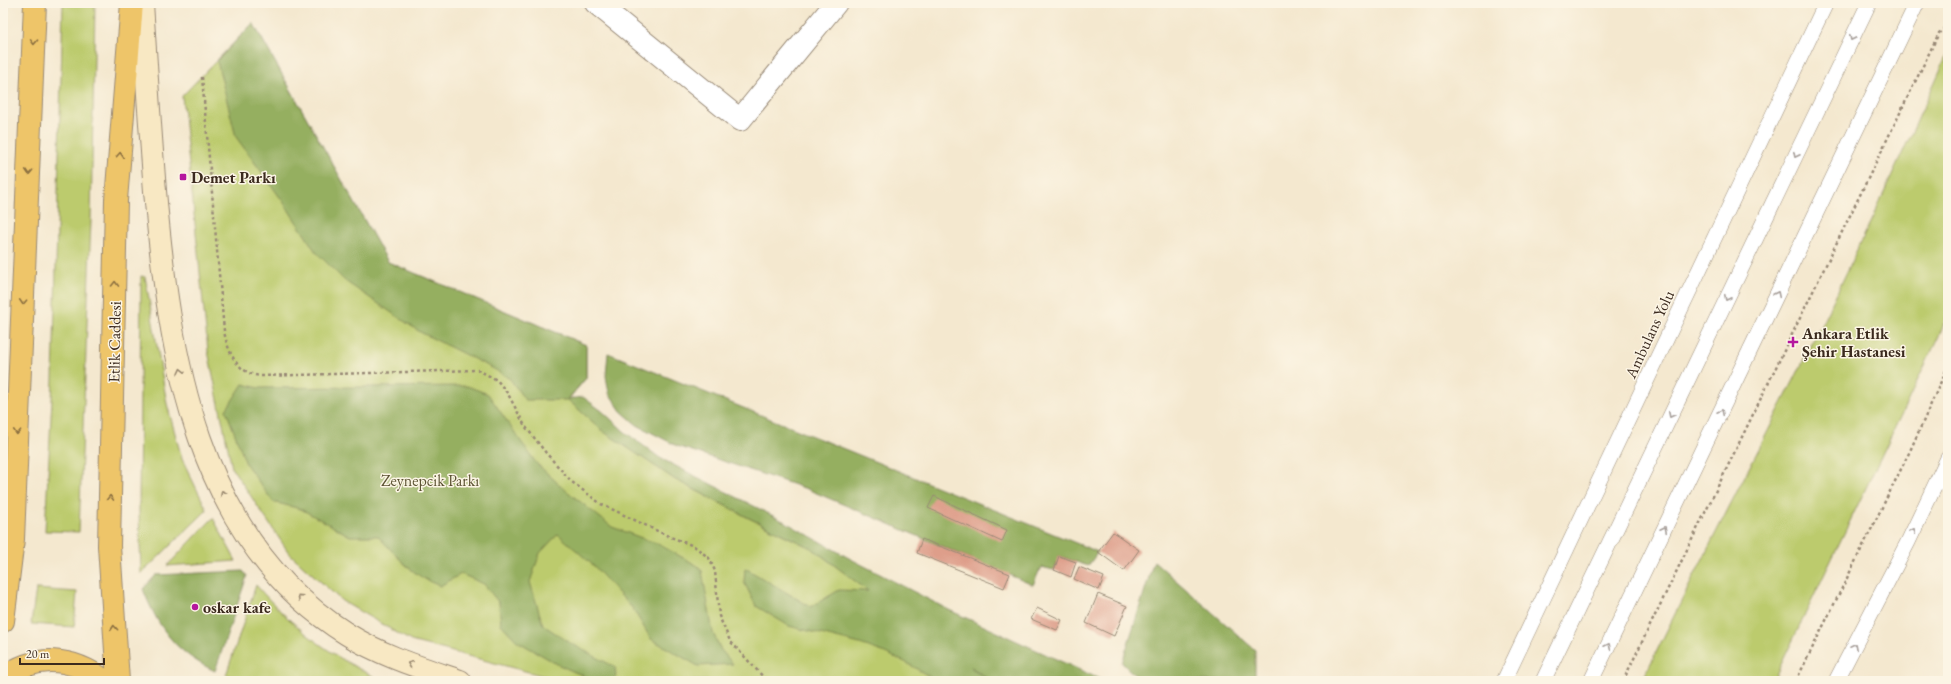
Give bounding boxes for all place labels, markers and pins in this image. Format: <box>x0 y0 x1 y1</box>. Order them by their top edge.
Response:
place label: Demet Parkı <box>191 167 276 188</box>
marker: Demet Parkı <box>178 172 188 182</box>
place label: Ankara Etlik Şehir Hastanesi <box>1801 323 1906 362</box>
marker: Ankara Etlik Şehir Hastanesi <box>1787 336 1799 348</box>
place label: oskar kafe <box>203 597 271 618</box>
marker: oskar kafe <box>190 602 200 612</box>

